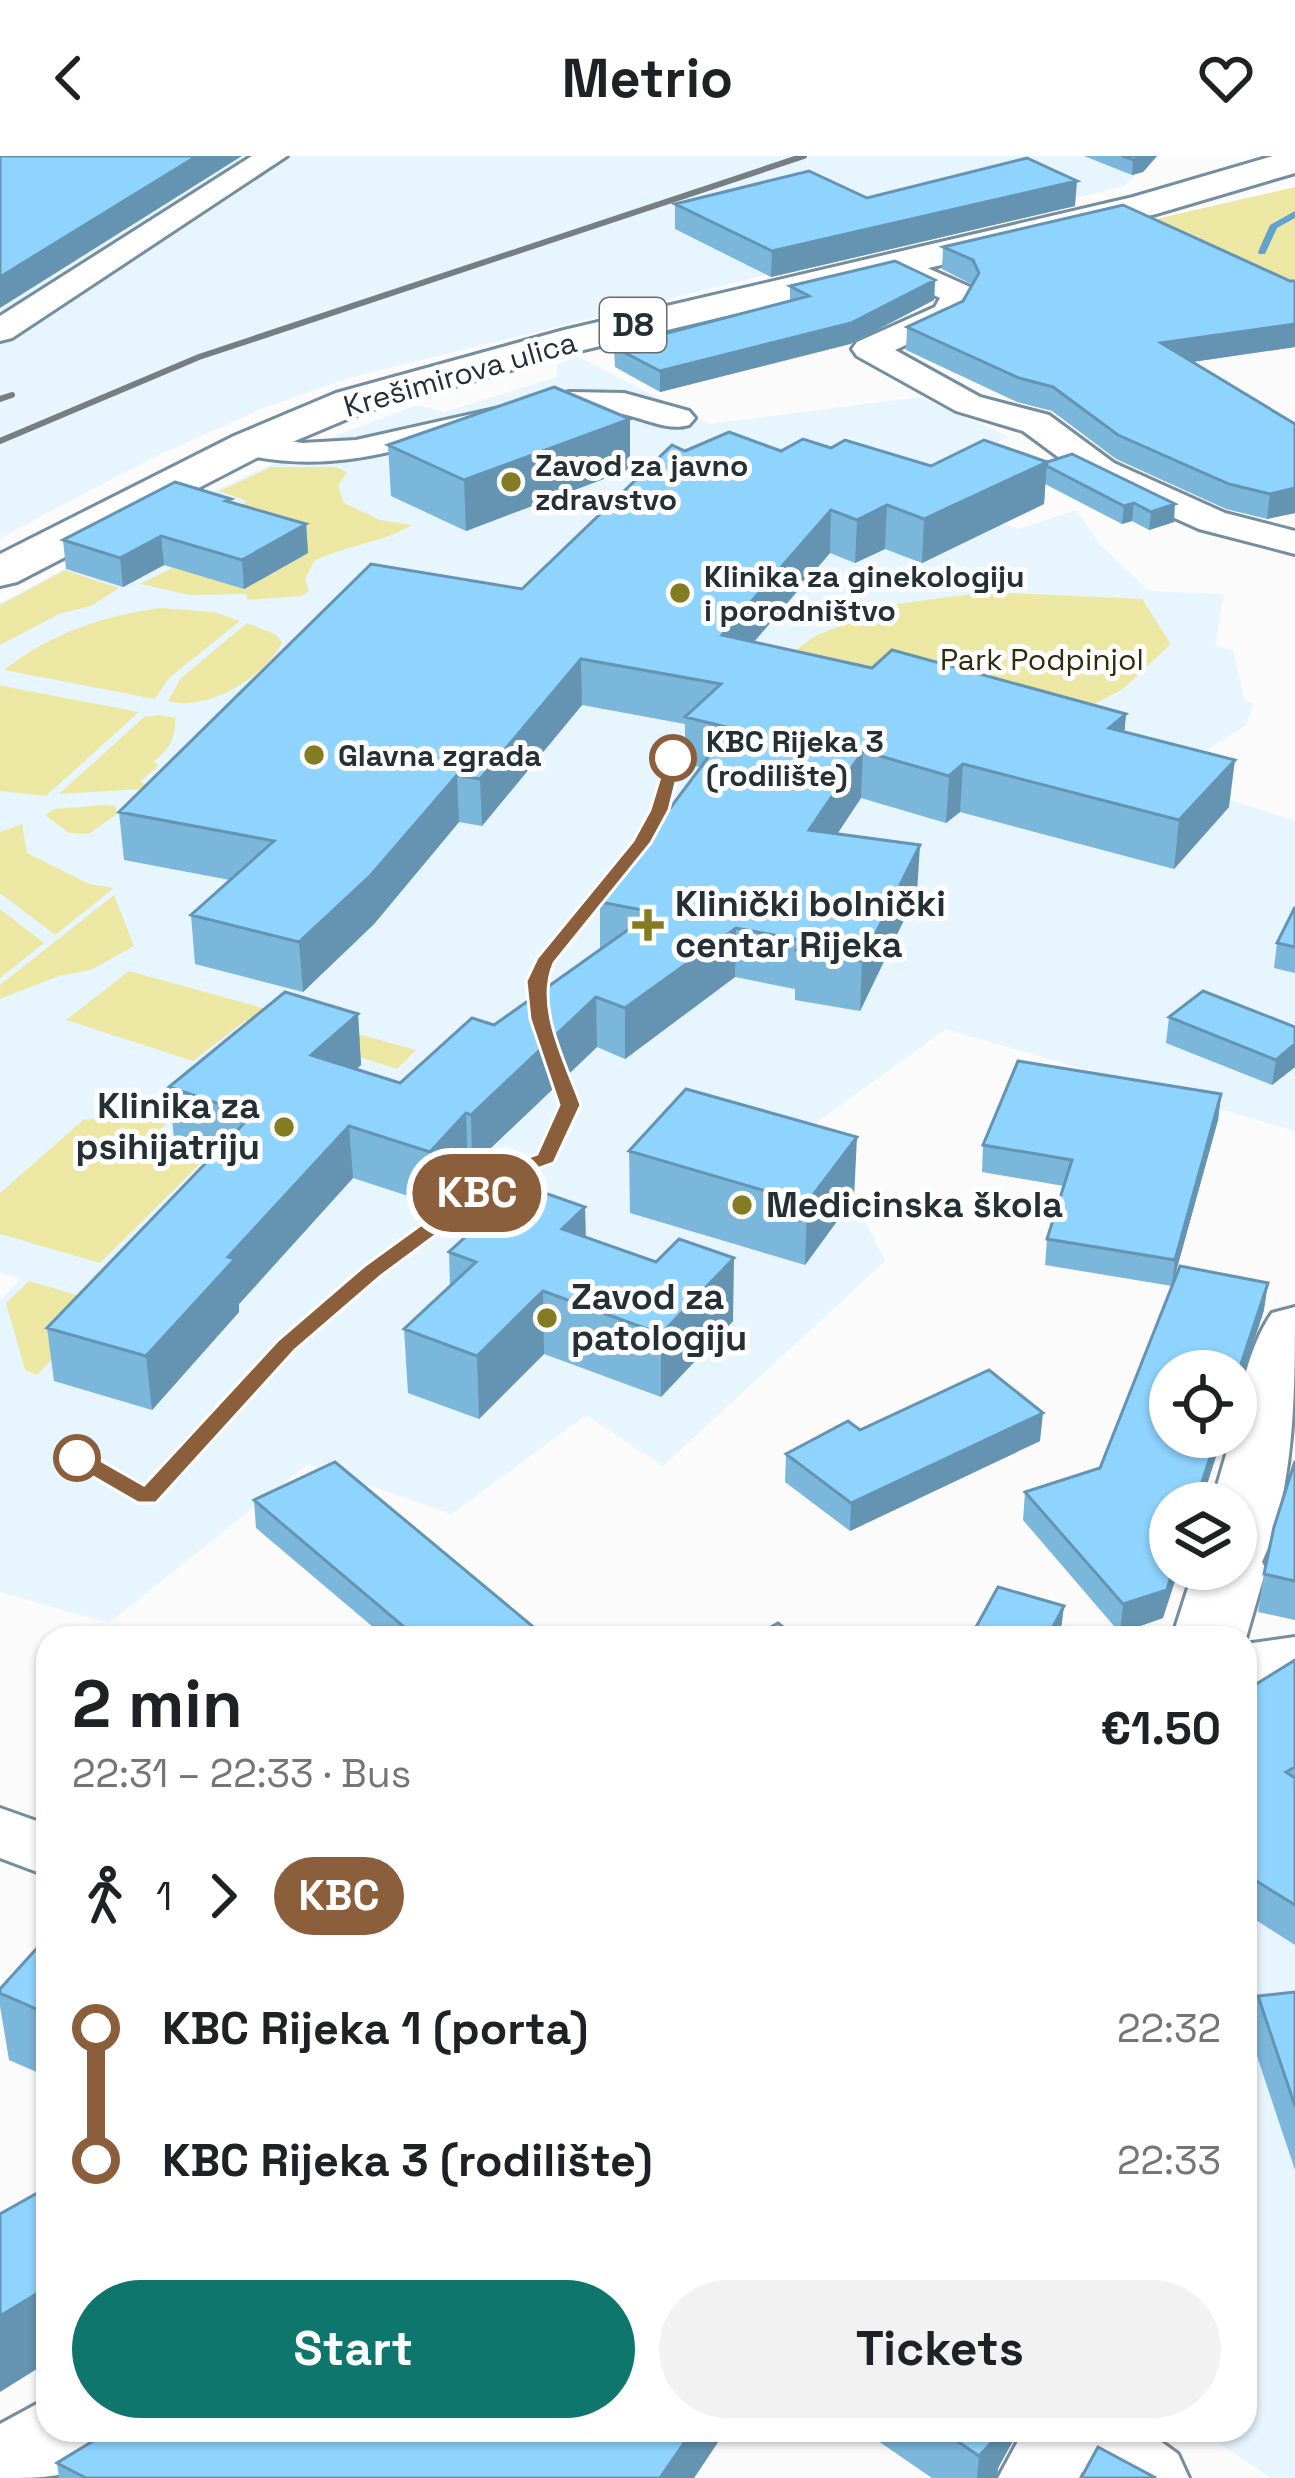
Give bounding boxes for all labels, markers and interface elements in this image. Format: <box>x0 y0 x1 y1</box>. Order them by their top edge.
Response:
text: Metrio <box>562 44 733 113</box>
icon: back <box>36 45 102 111</box>
icon: heart <box>1193 45 1259 111</box>
road number: D8 <box>600 298 666 352</box>
street label: Krešimirova ulica <box>339 322 581 426</box>
place label: Zavod za javno zdravstvo <box>535 446 748 519</box>
marker: Zavod za javno zdravstvo <box>498 469 524 495</box>
place label: Klinika za ginekologiju i porodništvo <box>704 557 1025 630</box>
marker: Klinika za ginekologiju i porodništvo <box>667 580 693 606</box>
park label: Park Podpinjol <box>940 640 1144 679</box>
place label: KBC Rijeka 3 (rodilište) <box>706 722 884 795</box>
place label: Glavna zgrada <box>338 736 542 775</box>
marker: KBC Rijeka 3 (rodilište) <box>651 736 695 780</box>
marker: Glavna zgrada <box>301 742 327 768</box>
place label: Klinički bolnički centar Rijeka <box>675 881 946 968</box>
marker: Klinički bolnički centar Rijeka <box>632 909 664 941</box>
place label: Klinika za psihijatriju <box>76 1083 260 1170</box>
marker: Klinika za psihijatriju <box>271 1114 297 1140</box>
line badge: KBC <box>408 1154 546 1232</box>
text: KBC <box>436 1166 518 1219</box>
place label: Medicinska škola <box>766 1182 1063 1228</box>
marker: Medicinska škola <box>729 1192 755 1218</box>
place label: Zavod za patologiju <box>571 1274 747 1361</box>
marker: Zavod za patologiju <box>534 1305 560 1331</box>
map controls <box>1149 1350 1257 1590</box>
button: locate <box>1149 1350 1257 1458</box>
unlabelled marker <box>55 1436 99 1480</box>
button: layers <box>1149 1482 1257 1590</box>
text: 2 min <box>72 1662 243 1746</box>
text: €1.50 <box>1101 1700 1221 1757</box>
text: 22:31 – 22:33 · Bus <box>72 1749 411 1798</box>
icon: walk <box>72 1863 138 1929</box>
icon: forward <box>190 1863 256 1929</box>
text: KBC <box>298 1869 380 1922</box>
text: 1 <box>156 1872 172 1921</box>
text: KBC Rijeka 1 (porta) <box>162 2000 588 2057</box>
text: 22:32 <box>1117 2004 1221 2053</box>
text: KBC Rijeka 3 (rodilište) <box>162 2132 653 2189</box>
text: 22:33 <box>1117 2136 1221 2185</box>
button: Start <box>72 2280 635 2418</box>
button: Tickets <box>659 2280 1221 2418</box>

